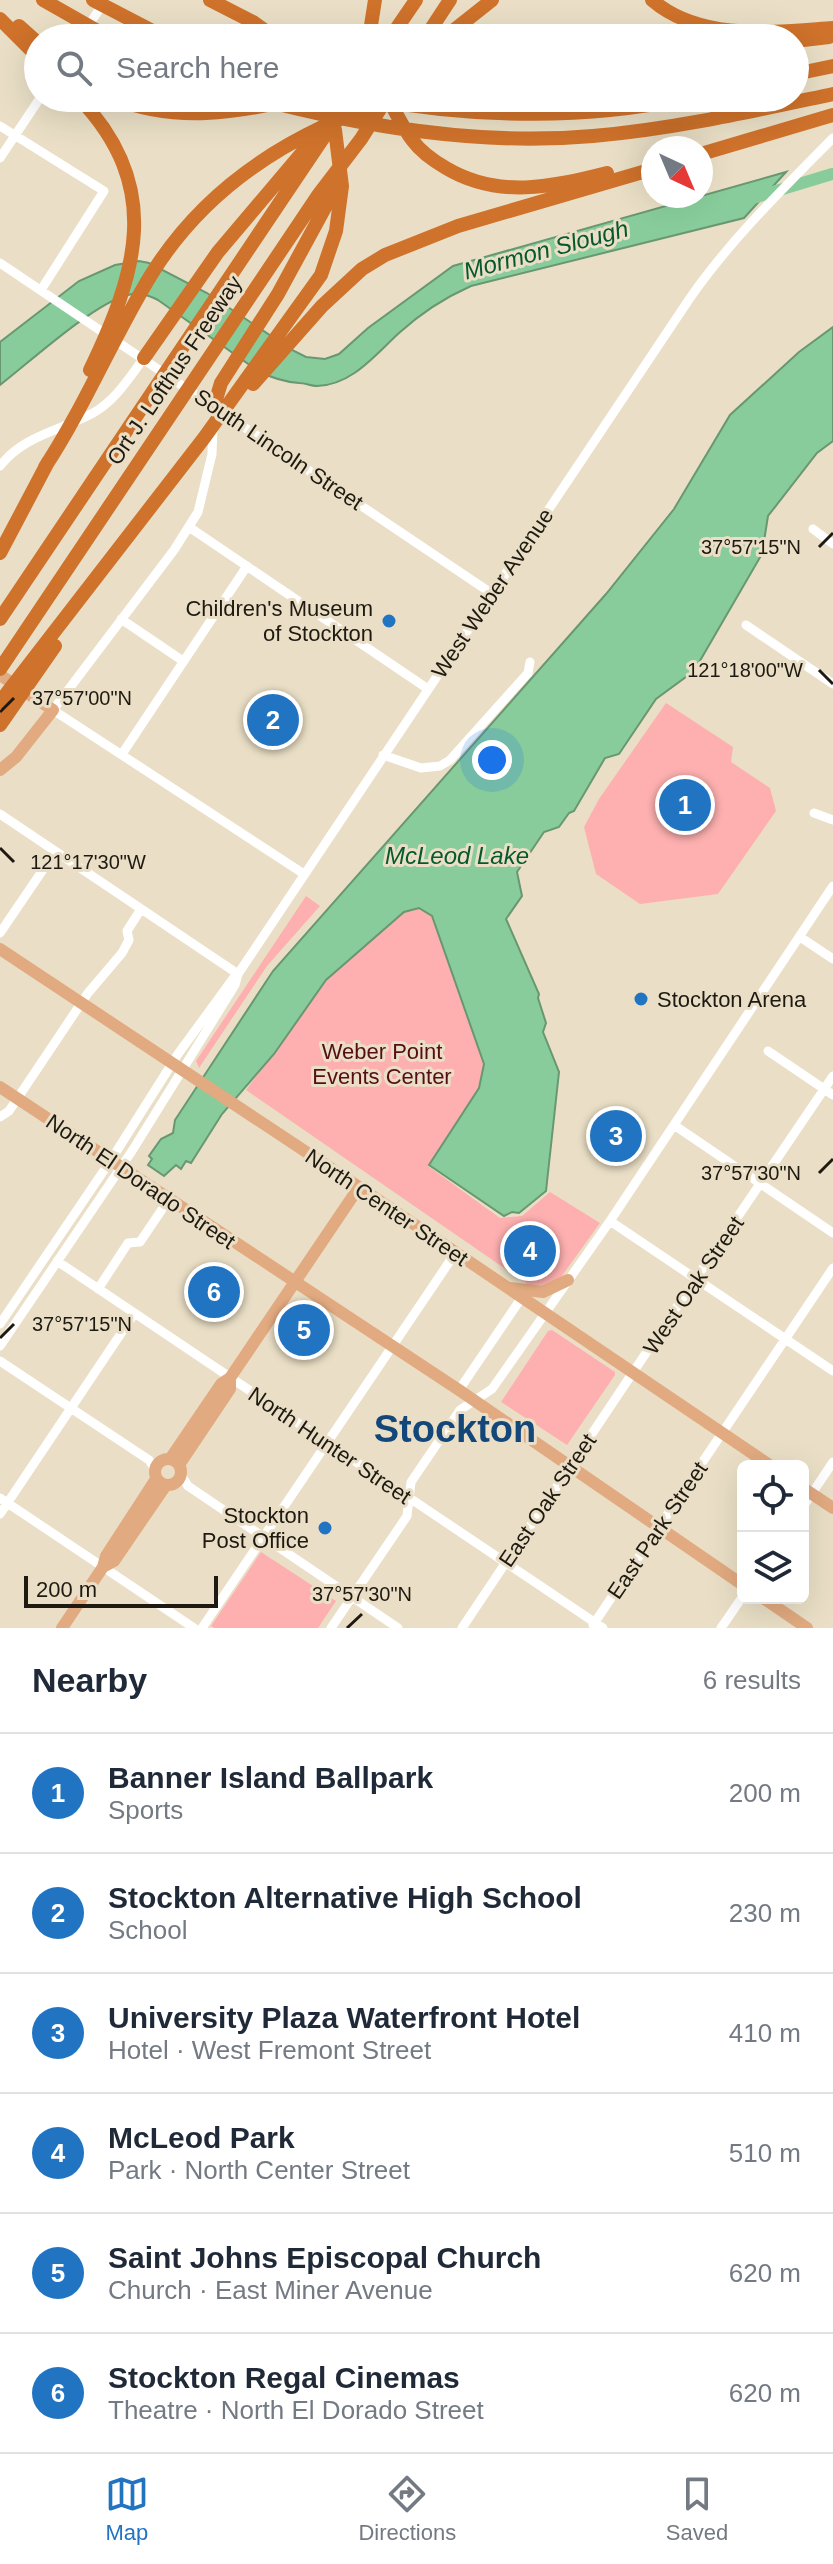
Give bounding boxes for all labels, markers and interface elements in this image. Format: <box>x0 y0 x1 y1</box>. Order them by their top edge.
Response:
search box <box>24 24 809 112</box>
icon: search <box>52 46 96 90</box>
text: Search here <box>116 51 279 84</box>
north arrow <box>641 136 713 208</box>
water label: Mormon Slough <box>461 215 631 284</box>
street label: Ort J. Lofthus Freeway <box>102 271 247 470</box>
street label: South Lincoln Street <box>190 384 368 515</box>
street label: West Weber Avenue <box>426 504 559 683</box>
text: 37°57'15"N <box>701 536 801 558</box>
place label: Children's Museum of Stockton <box>185 596 373 646</box>
marker: Children's Museum of Stockton <box>380 612 398 630</box>
text: 121°18'00"W <box>687 659 803 681</box>
text: 37°57'00"N <box>32 687 132 709</box>
pin: 2 <box>247 690 299 750</box>
your location <box>472 740 512 780</box>
pin: 1 <box>659 775 711 835</box>
water label: McLeod Lake <box>385 842 529 869</box>
text: 121°17'30"W <box>30 851 146 873</box>
place label: Stockton Arena <box>657 987 807 1012</box>
marker: Stockton Arena <box>632 990 650 1008</box>
park label: Weber Point Events Center <box>312 1039 452 1089</box>
pin: 3 <box>590 1106 642 1166</box>
street label: North El Dorado Street <box>41 1109 240 1254</box>
street label: North Center Street <box>301 1144 473 1271</box>
text: 37°57'30"N <box>701 1162 801 1184</box>
street label: West Oak Street <box>638 1212 749 1359</box>
pin: 4 <box>504 1221 556 1281</box>
pin: 6 <box>188 1262 240 1322</box>
pin: 5 <box>278 1300 330 1360</box>
text: 37°57'15"N <box>32 1313 132 1335</box>
street label: North Hunter Street <box>244 1382 416 1509</box>
district label: Stockton <box>374 1408 536 1450</box>
street label: East Oak Street <box>494 1429 601 1572</box>
street label: East Park Street <box>602 1457 713 1604</box>
map controls <box>737 1460 809 1604</box>
button: locate <box>737 1460 809 1532</box>
place label: Stockton Post Office <box>202 1503 309 1553</box>
marker: Stockton Post Office <box>316 1519 334 1537</box>
button: layers <box>737 1532 809 1604</box>
scale bar <box>24 1572 218 1608</box>
text: 200 m <box>36 1577 97 1602</box>
text: 37°57'30"N <box>312 1583 412 1605</box>
text: Nearby <box>32 1661 147 1699</box>
text: 6 results <box>703 1665 801 1695</box>
text: Banner Island Ballpark <box>108 1761 433 1794</box>
text: 1 <box>51 1778 65 1808</box>
text: 200 m <box>729 1778 801 1808</box>
text: Sports <box>108 1795 183 1825</box>
text: Stockton Alternative High School <box>108 1881 582 1914</box>
text: 2 <box>51 1898 65 1928</box>
text: 230 m <box>729 1898 801 1928</box>
text: School <box>108 1915 188 1945</box>
text: University Plaza Waterfront Hotel <box>108 2001 580 2034</box>
text: 3 <box>51 2018 65 2048</box>
text: 410 m <box>729 2018 801 2048</box>
text: Hotel · West Fremont Street <box>108 2035 431 2065</box>
text: McLeod Park <box>108 2121 295 2154</box>
text: 4 <box>51 2138 65 2168</box>
text: 510 m <box>729 2138 801 2168</box>
text: Park · North Center Street <box>108 2155 410 2185</box>
text: Saint Johns Episcopal Church <box>108 2241 541 2274</box>
text: 5 <box>51 2258 65 2288</box>
text: 620 m <box>729 2258 801 2288</box>
text: Church · East Miner Avenue <box>108 2275 433 2305</box>
text: Stockton Regal Cinemas <box>108 2361 460 2394</box>
text: 6 <box>51 2378 65 2408</box>
text: 620 m <box>729 2378 801 2408</box>
text: Theatre · North El Dorado Street <box>108 2395 484 2425</box>
tab: Map <box>105 2472 149 2546</box>
tab: Directions <box>358 2472 456 2546</box>
tab: Saved <box>666 2472 728 2546</box>

